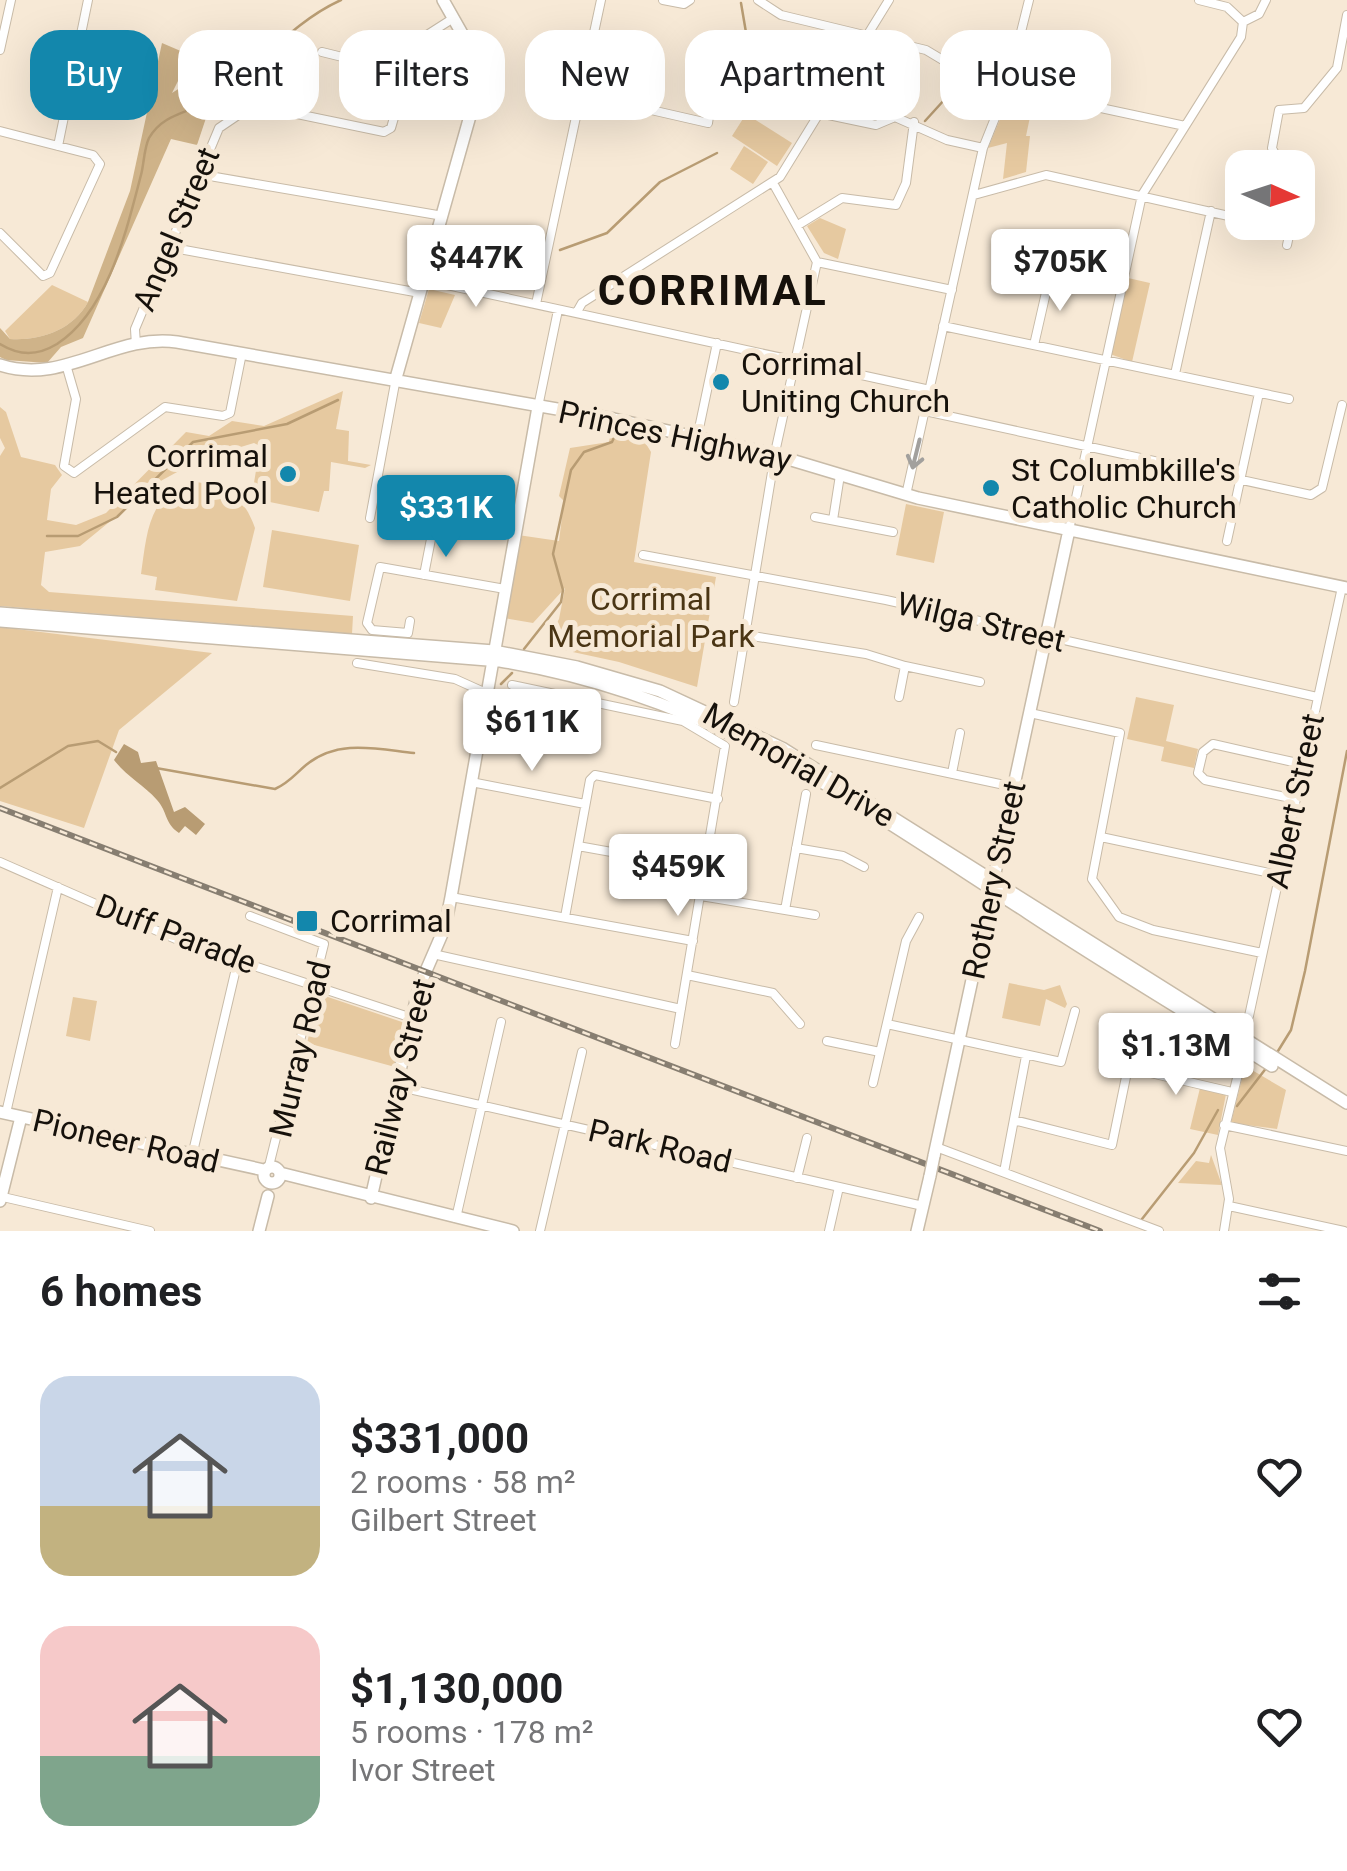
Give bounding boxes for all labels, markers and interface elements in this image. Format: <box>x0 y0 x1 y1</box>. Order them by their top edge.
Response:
chip: Buy <box>30 30 158 120</box>
chip: Rent <box>178 30 319 120</box>
chip: Filters <box>339 30 505 120</box>
chip: New <box>525 30 665 120</box>
chip: Apartment <box>685 30 920 120</box>
chip: House <box>940 30 1111 120</box>
street label: Angel Street <box>125 142 227 316</box>
north arrow <box>1225 150 1315 240</box>
map controls <box>1225 150 1315 240</box>
pin: $447K <box>406 225 546 310</box>
pin: $705K <box>990 229 1130 314</box>
text: $447K <box>429 238 523 276</box>
text: $705K <box>1013 242 1107 280</box>
district label: CORRIMAL <box>598 266 828 315</box>
place label: Corrimal Uniting Church <box>741 345 950 420</box>
marker: Corrimal Uniting Church <box>710 371 732 393</box>
street label: Princes Highway <box>555 393 795 479</box>
place label: Corrimal Heated Pool <box>93 437 268 512</box>
one-way arrow <box>905 438 924 469</box>
place label: St Columbkille's Catholic Church <box>1011 451 1237 526</box>
marker: Corrimal Heated Pool <box>277 463 299 485</box>
pin: $331K <box>376 475 516 560</box>
marker: St Columbkille's Catholic Church <box>980 477 1002 499</box>
text: $331K <box>399 488 493 526</box>
park label: Corrimal Memorial Park <box>547 580 756 655</box>
street label: Wilga Street <box>893 584 1069 660</box>
pin: $611K <box>462 689 602 774</box>
street label: Memorial Drive <box>696 695 902 835</box>
text: $611K <box>485 702 579 740</box>
street label: Albert Street <box>1258 710 1332 892</box>
street label: Rothery Street <box>954 777 1034 983</box>
pin: $459K <box>608 834 748 919</box>
text: $459K <box>631 847 725 885</box>
street label: Duff Parade <box>90 886 262 982</box>
place label: Corrimal <box>330 902 452 940</box>
marker: Corrimal <box>294 908 320 934</box>
street label: Murray Road <box>261 957 339 1141</box>
street label: Railway Street <box>357 975 443 1179</box>
pin: $1.13M <box>1095 1013 1257 1098</box>
text: $1.13M <box>1121 1026 1231 1064</box>
street label: Pioneer Road <box>29 1101 223 1181</box>
street label: Park Road <box>585 1111 735 1181</box>
icon: filters <box>1252 1264 1307 1319</box>
text: 6 homes <box>40 1267 202 1316</box>
text: $331,000 <box>350 1414 529 1463</box>
icon: home <box>120 1416 240 1536</box>
icon: heart <box>1252 1449 1307 1504</box>
text: 2 rooms · 58 m² <box>350 1463 575 1501</box>
text: Gilbert Street <box>350 1501 537 1539</box>
text: $1,130,000 <box>350 1664 563 1713</box>
icon: home <box>120 1666 240 1786</box>
icon: heart <box>1252 1699 1307 1754</box>
text: 5 rooms · 178 m² <box>350 1713 593 1751</box>
text: Ivor Street <box>350 1751 495 1789</box>

